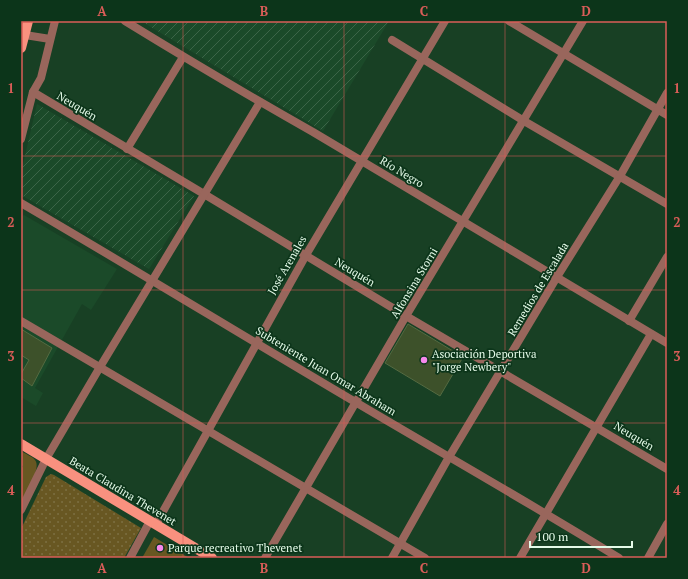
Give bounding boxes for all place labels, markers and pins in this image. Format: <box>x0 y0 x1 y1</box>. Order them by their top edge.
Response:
place label: Asociación Deportiva "Jorge Newbery" <box>432 347 537 374</box>
marker: Asociación Deportiva "Jorge Newbery" <box>419 355 429 365</box>
place label: Parque recreativo Thevenet <box>168 541 302 555</box>
marker: Parque recreativo Thevenet <box>155 543 165 553</box>

